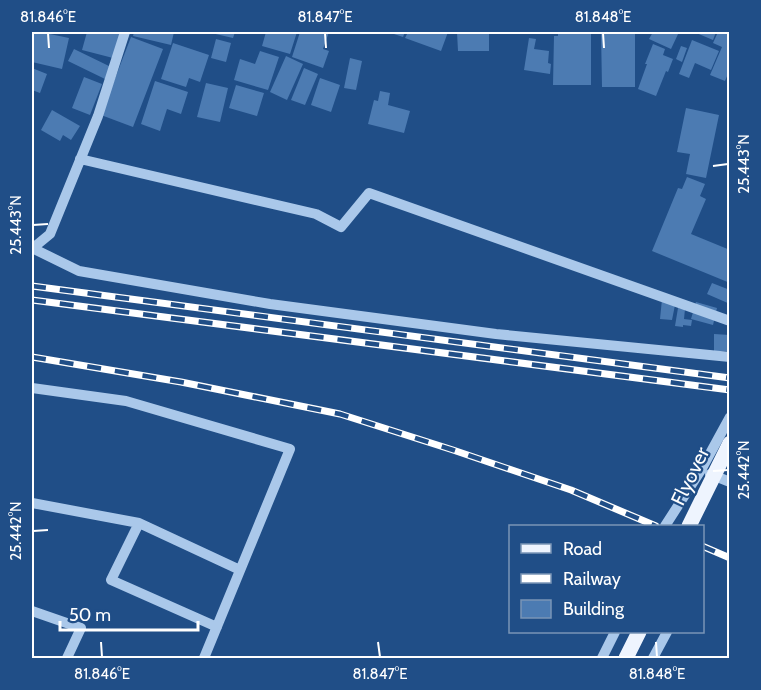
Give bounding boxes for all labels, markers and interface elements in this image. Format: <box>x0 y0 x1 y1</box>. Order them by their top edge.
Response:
text: 81.846°E <box>20 8 76 26</box>
text: 81.847°E <box>297 8 353 26</box>
text: 81.848°E <box>575 8 631 26</box>
text: 25.443°N <box>735 134 753 194</box>
text: 25.443°N <box>7 195 25 255</box>
text: 25.442°N <box>735 440 753 500</box>
street label: Flyover <box>666 442 715 509</box>
text: 25.442°N <box>7 501 25 561</box>
legend <box>509 525 704 633</box>
text: Road <box>563 538 602 560</box>
text: Railway <box>563 568 621 590</box>
scale bar <box>60 594 198 632</box>
text: Building <box>563 598 625 620</box>
text: 50 m <box>69 604 111 626</box>
text: 81.846°E <box>74 665 130 683</box>
text: 81.847°E <box>352 665 408 683</box>
text: 81.848°E <box>629 665 685 683</box>

